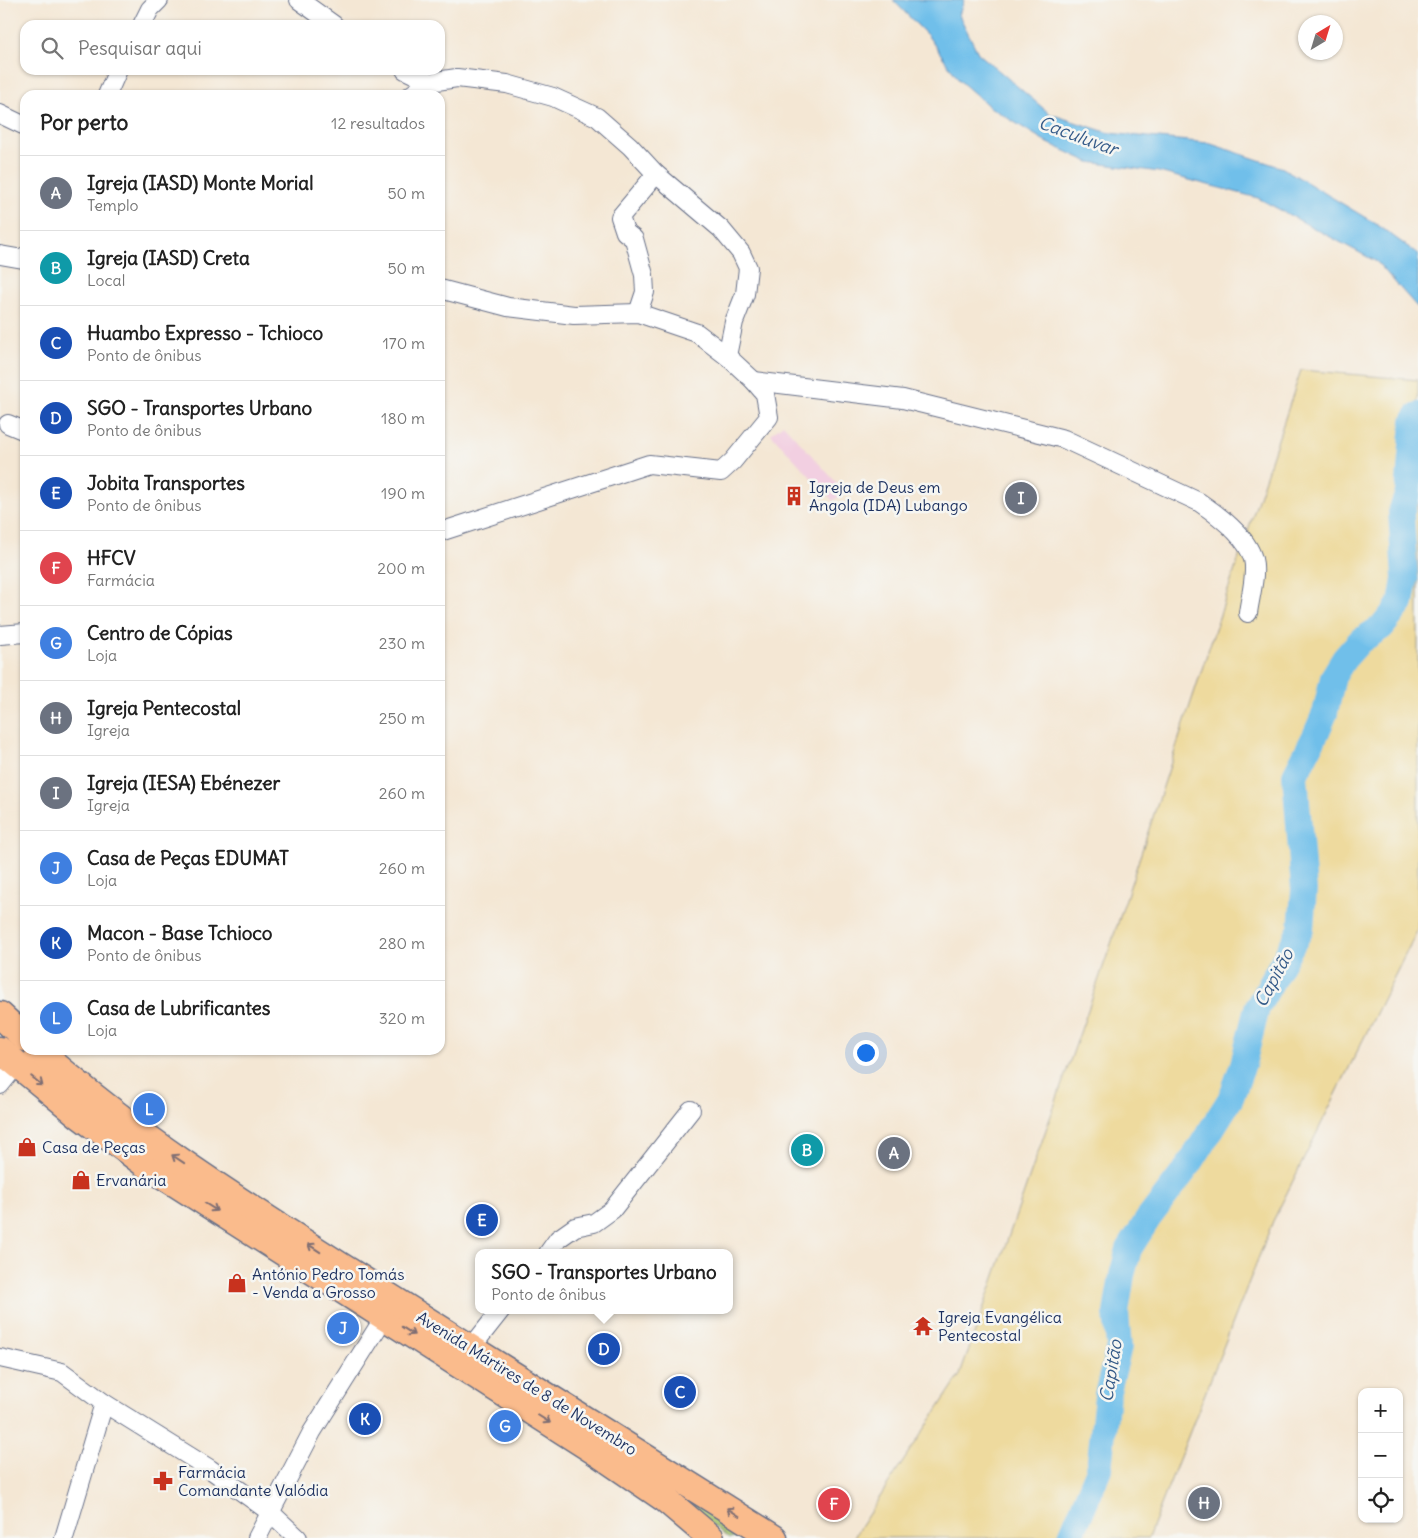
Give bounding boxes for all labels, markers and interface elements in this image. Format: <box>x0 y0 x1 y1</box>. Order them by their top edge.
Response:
north arrow <box>1298 15 1343 60</box>
search box <box>20 20 445 75</box>
icon: search <box>38 34 66 62</box>
text: Pesquisar aqui <box>78 36 202 60</box>
text: Por perto <box>40 109 128 136</box>
water label: Caculuvar <box>1036 111 1123 161</box>
text: 12 resultados <box>331 113 425 133</box>
text: Igreja (IASD) Monte Morial <box>87 171 313 195</box>
text: A <box>51 183 61 203</box>
text: 50 m <box>387 183 425 203</box>
text: Templo <box>87 195 139 215</box>
text: Igreja (IASD) Creta <box>87 246 250 270</box>
text: B <box>51 258 61 278</box>
text: 50 m <box>387 258 425 278</box>
text: Local <box>87 270 125 290</box>
text: Huambo Expresso - Tchioco <box>87 321 323 345</box>
text: C <box>51 333 61 353</box>
text: 170 m <box>382 333 425 353</box>
text: Ponto de ônibus <box>87 345 202 365</box>
text: SGO - Transportes Urbano <box>87 396 312 420</box>
text: D <box>50 408 62 428</box>
text: 180 m <box>381 408 425 428</box>
text: Ponto de ônibus <box>87 420 202 440</box>
text: Jobita Transportes <box>87 471 245 495</box>
place label: Igreja de Deus em Angola (IDA) Lubango <box>809 477 968 515</box>
pin: I <box>1005 479 1037 517</box>
text: E <box>51 483 61 503</box>
text: 190 m <box>381 483 425 503</box>
building icon: Igreja de Deus em Angola (IDA) Lubango <box>783 485 805 507</box>
text: Ponto de ônibus <box>87 495 202 515</box>
text: HFCV <box>87 546 136 570</box>
text: F <box>51 558 61 578</box>
text: 200 m <box>377 558 425 578</box>
text: Farmácia <box>87 570 155 590</box>
text: Centro de Cópias <box>87 621 233 645</box>
text: G <box>50 633 62 653</box>
text: 230 m <box>379 633 425 653</box>
text: Loja <box>87 645 117 665</box>
text: Igreja Pentecostal <box>87 696 241 720</box>
text: H <box>50 708 62 728</box>
text: 250 m <box>379 708 425 728</box>
text: Igreja <box>87 720 130 740</box>
text: Igreja (IESA) Ebénezer <box>87 771 280 795</box>
text: I <box>53 783 59 803</box>
text: 260 m <box>379 783 425 803</box>
text: Igreja <box>87 795 130 815</box>
text: Casa de Peças EDUMAT <box>87 846 289 870</box>
text: J <box>52 858 60 878</box>
text: 260 m <box>379 858 425 878</box>
text: Loja <box>87 870 117 890</box>
text: Macon - Base Tchioco <box>87 921 273 945</box>
text: K <box>51 933 61 953</box>
text: 280 m <box>379 933 425 953</box>
water label: Capitão <box>1249 944 1299 1011</box>
text: Ponto de ônibus <box>87 945 202 965</box>
text: Casa de Lubrificantes <box>87 996 271 1020</box>
text: L <box>52 1008 60 1028</box>
text: 320 m <box>379 1008 425 1028</box>
text: Loja <box>87 1020 117 1040</box>
your location <box>853 1040 879 1066</box>
one-way arrow <box>30 1076 43 1087</box>
pin: L <box>133 1090 165 1128</box>
pin: B <box>791 1131 823 1169</box>
pin: A <box>878 1134 910 1172</box>
shop icon: Casa de Peças <box>16 1136 38 1158</box>
place label: Casa de Peças <box>42 1137 146 1157</box>
one-way arrow <box>172 1154 186 1164</box>
shop icon: Ervanária <box>70 1169 92 1191</box>
place label: Ervanária <box>96 1170 166 1190</box>
pin: E <box>466 1201 498 1239</box>
one-way arrow <box>204 1202 218 1213</box>
one-way arrow <box>307 1243 321 1254</box>
popup <box>475 1249 733 1314</box>
text: SGO - Transportes Urbano <box>491 1260 717 1284</box>
place label: António Pedro Tomás - Venda a Grosso <box>252 1264 404 1302</box>
shop icon: António Pedro Tomás - Venda a Grosso <box>226 1272 248 1294</box>
text: Ponto de ônibus <box>491 1284 606 1304</box>
street label: Avenida Mártires de 8 de Novembro <box>413 1307 641 1459</box>
place label: Igreja Evangélica Pentecostal <box>938 1307 1062 1345</box>
pin: J <box>327 1309 359 1347</box>
temple icon: Igreja Evangélica Pentecostal <box>912 1315 934 1337</box>
one-way arrow <box>400 1326 414 1336</box>
pin: D <box>588 1330 620 1368</box>
water label: Capitão <box>1094 1337 1127 1404</box>
pin: C <box>664 1373 696 1411</box>
map controls <box>1358 1388 1403 1523</box>
button: + <box>1358 1388 1403 1433</box>
pin: K <box>349 1400 381 1438</box>
pin: G <box>489 1407 521 1445</box>
one-way arrow <box>537 1414 551 1424</box>
button: − <box>1358 1433 1403 1478</box>
place label: Farmácia Comandante Valódia <box>178 1462 328 1500</box>
pharmacy icon: Farmácia Comandante Valódia <box>152 1470 174 1492</box>
button: locate <box>1358 1478 1403 1523</box>
pin: H <box>1188 1484 1220 1522</box>
pin: F <box>818 1485 850 1523</box>
one-way arrow <box>726 1507 740 1518</box>

